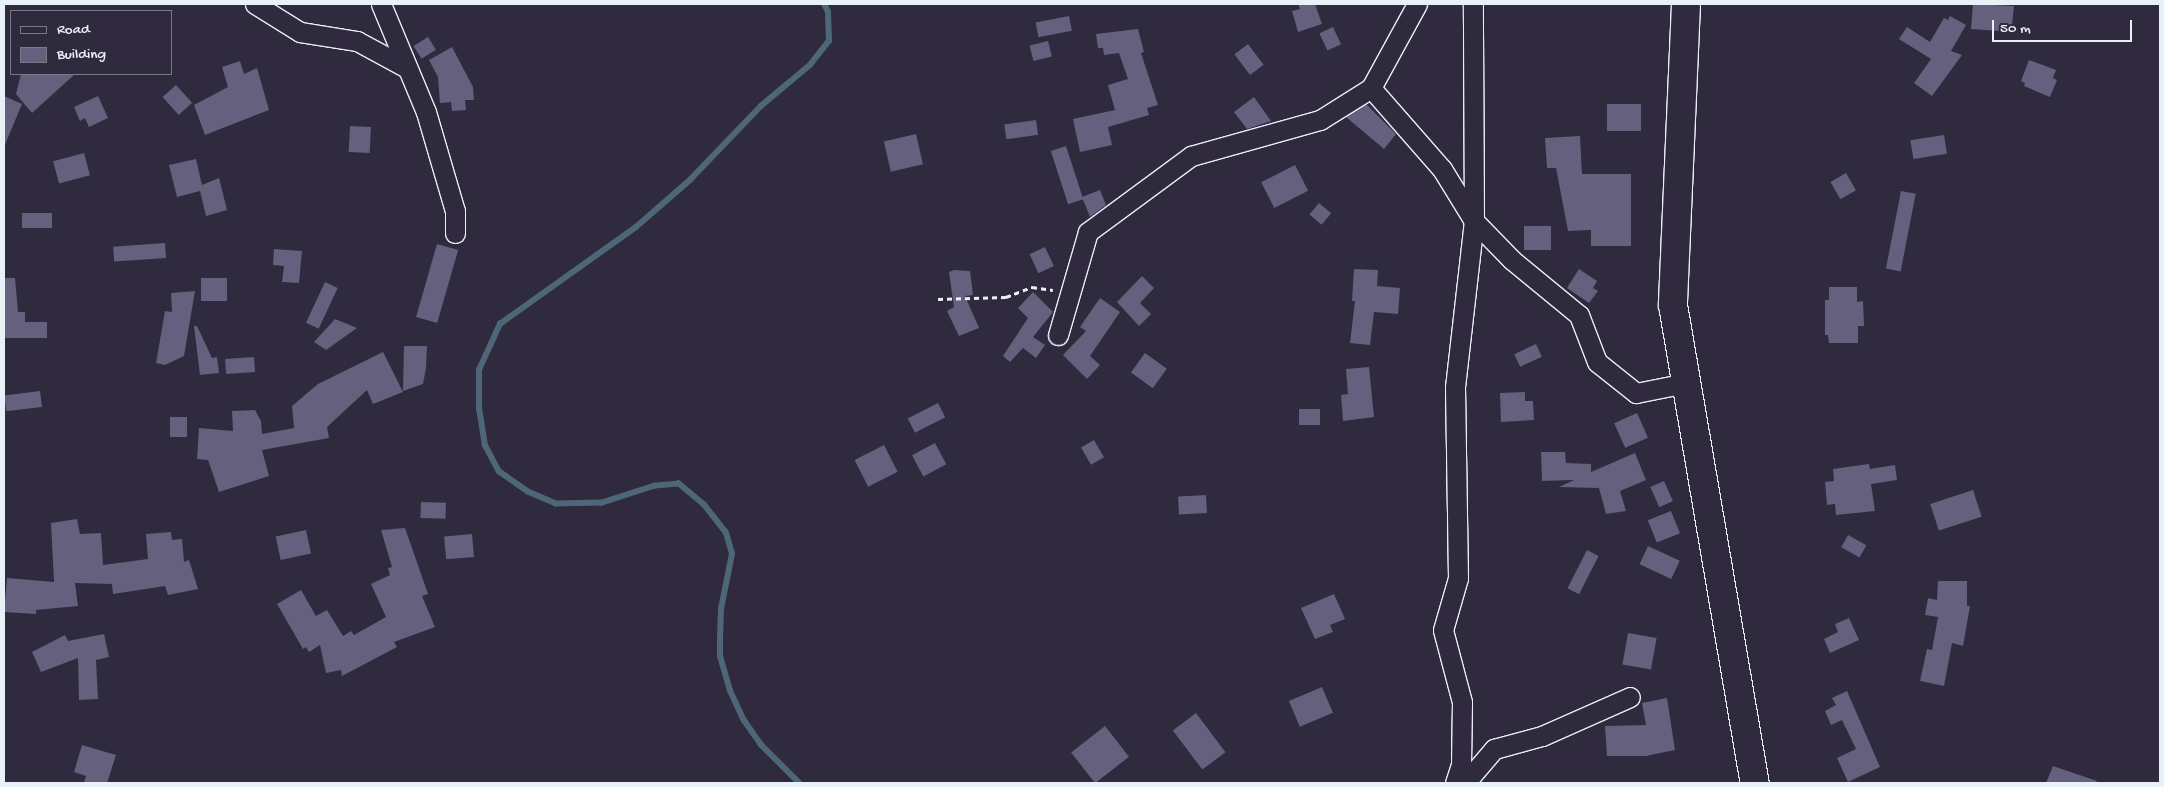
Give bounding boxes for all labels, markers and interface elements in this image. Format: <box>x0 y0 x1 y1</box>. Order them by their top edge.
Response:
legend <box>10 10 172 75</box>
scale bar <box>1994 10 2134 42</box>
text: 50 m <box>2000 20 2031 38</box>
text: Road <box>57 21 90 39</box>
text: Building <box>57 46 106 64</box>

